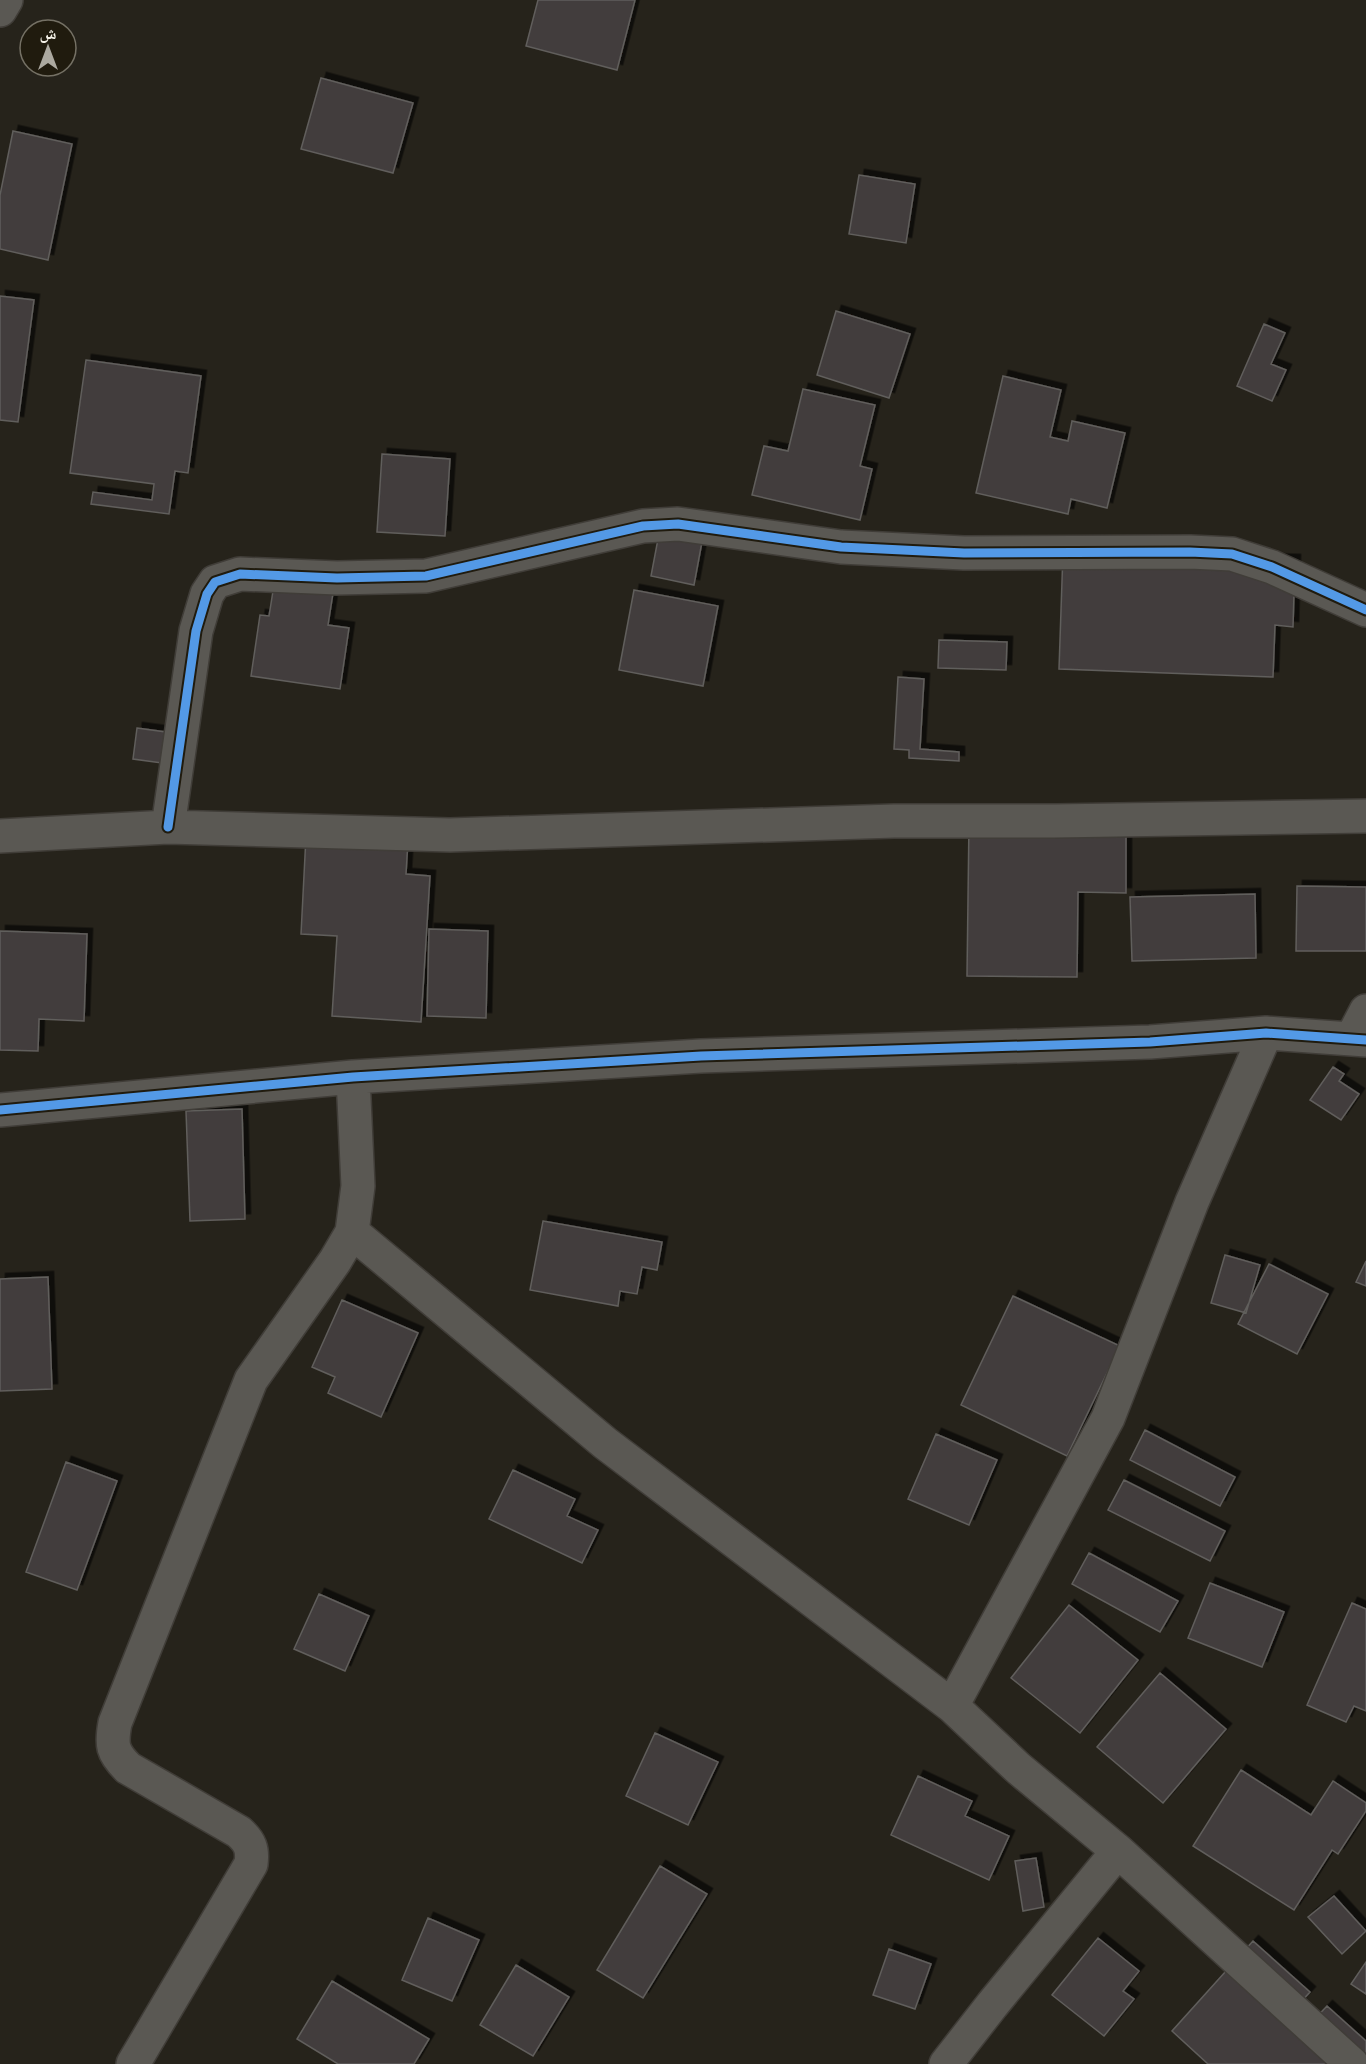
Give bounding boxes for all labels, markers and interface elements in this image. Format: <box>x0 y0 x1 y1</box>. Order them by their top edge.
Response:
north arrow <box>18 18 78 78</box>
text: ش <box>40 22 57 44</box>

